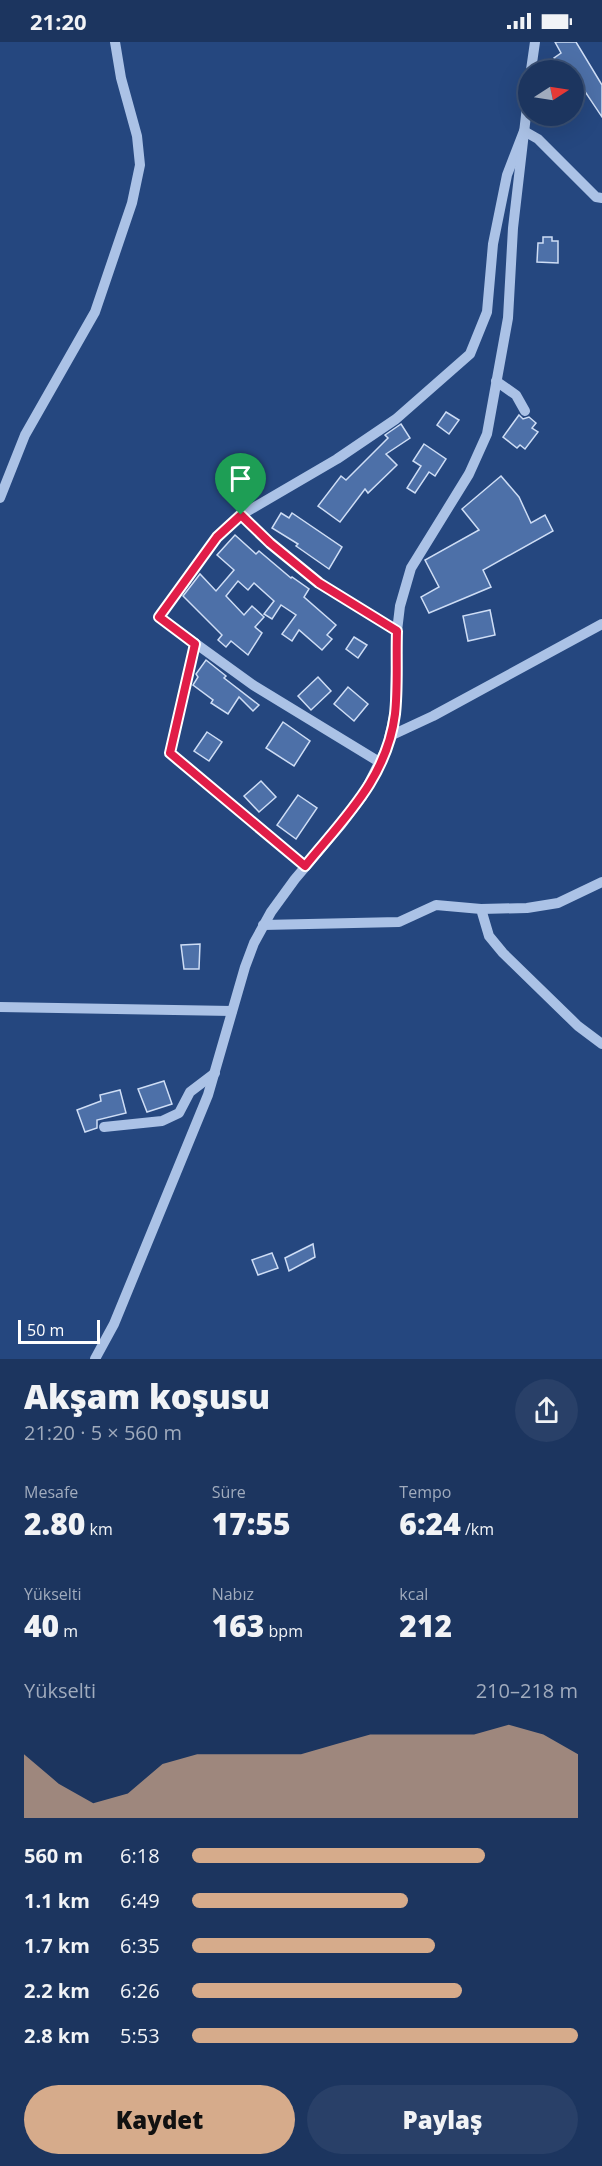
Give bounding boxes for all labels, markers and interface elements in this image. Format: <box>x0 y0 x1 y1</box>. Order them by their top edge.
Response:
text: 21:20 <box>30 6 87 36</box>
north arrow <box>518 60 584 126</box>
map controls <box>518 60 584 126</box>
pin <box>215 453 266 515</box>
icon: arrive <box>224 462 257 495</box>
scale bar <box>18 1317 100 1344</box>
text: 50 m <box>27 1319 64 1341</box>
text: Akşam koşusu <box>24 1374 270 1419</box>
button: share <box>515 1379 578 1442</box>
text: 21:20 · 5 × 560 m <box>24 1419 182 1446</box>
text: Mesafe <box>24 1481 78 1503</box>
text: Süre <box>212 1481 246 1503</box>
text: Tempo <box>399 1481 451 1503</box>
text: 2.80 <box>24 1503 85 1544</box>
text: 17:55 <box>212 1503 291 1544</box>
text: 6:24 <box>399 1503 461 1544</box>
text: km <box>85 1518 113 1540</box>
text: /km <box>461 1518 494 1540</box>
text: Yükselti <box>24 1583 82 1605</box>
text: Nabız <box>212 1583 254 1605</box>
text: kcal <box>399 1583 428 1605</box>
text: 40 <box>24 1605 59 1646</box>
text: 163 <box>212 1605 264 1646</box>
text: 212 <box>399 1605 452 1646</box>
text: m <box>59 1620 78 1642</box>
text: bpm <box>264 1620 303 1642</box>
text: Yükselti <box>24 1677 96 1704</box>
text: 210–218 m <box>476 1677 578 1704</box>
text: 560 m <box>24 1842 83 1869</box>
text: 6:18 <box>120 1842 160 1869</box>
text: 1.1 km <box>24 1887 90 1914</box>
text: 6:49 <box>120 1887 160 1914</box>
text: 1.7 km <box>24 1932 90 1959</box>
text: 6:35 <box>120 1932 160 1959</box>
text: 2.2 km <box>24 1977 90 2004</box>
text: 6:26 <box>120 1977 160 2004</box>
text: 2.8 km <box>24 2022 90 2049</box>
text: 5:53 <box>120 2022 160 2049</box>
button: Kaydet <box>24 2085 295 2154</box>
button: Paylaş <box>307 2085 578 2154</box>

